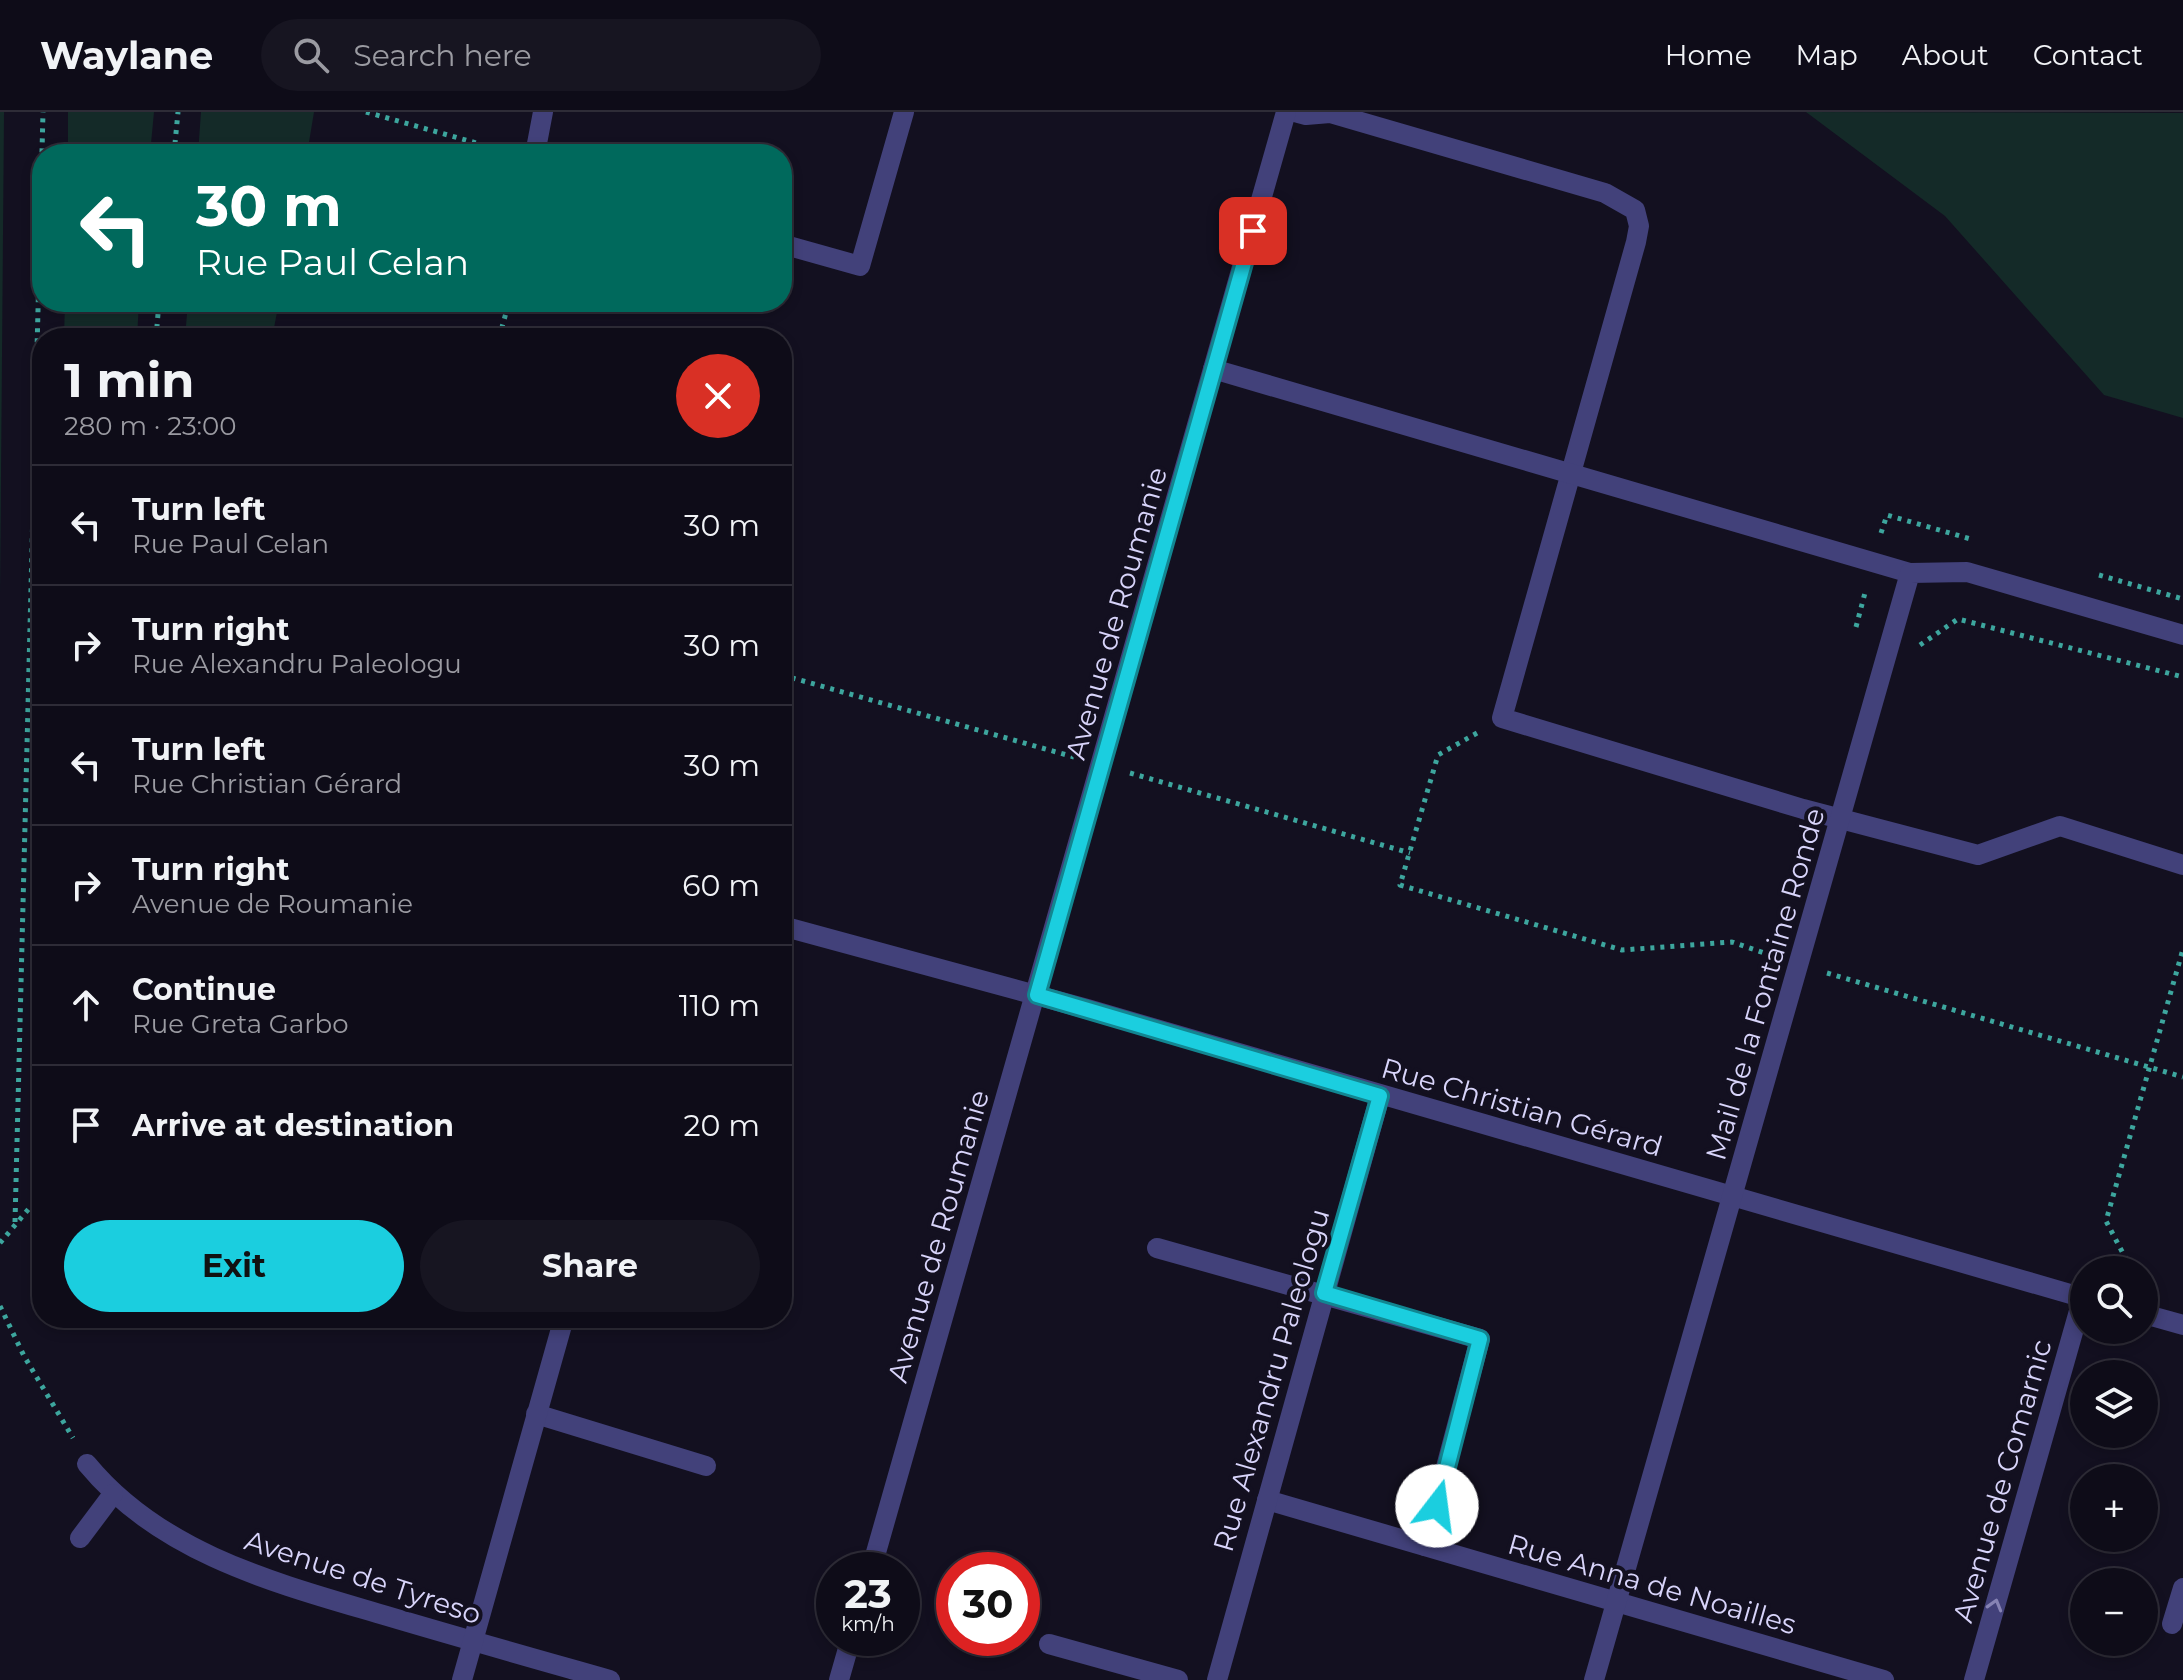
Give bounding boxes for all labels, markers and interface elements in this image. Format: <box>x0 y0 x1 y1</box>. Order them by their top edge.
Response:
search box <box>261 19 821 91</box>
text: Waylane <box>40 32 213 79</box>
icon: search <box>289 33 333 77</box>
text: Search here <box>353 37 532 74</box>
text: Home <box>1665 38 1752 72</box>
text: Map <box>1796 38 1858 72</box>
text: About <box>1902 38 1989 72</box>
text: Contact <box>2033 38 2143 72</box>
text: 30 m <box>196 172 342 240</box>
icon: left <box>64 176 168 280</box>
pin <box>1219 197 1287 265</box>
icon: arrive <box>1231 209 1275 253</box>
text: Rue Paul Celan <box>196 240 469 284</box>
text: 1 min <box>64 351 194 409</box>
button: close <box>676 354 760 438</box>
text: 280 m · 23:00 <box>64 410 237 442</box>
street label: Avenue de Roumanie <box>1058 463 1174 763</box>
text: Turn left <box>132 491 265 528</box>
icon: left <box>64 503 108 547</box>
text: 30 m <box>684 507 760 544</box>
text: Rue Paul Celan <box>132 528 329 560</box>
text: Turn right <box>132 611 289 648</box>
icon: right <box>64 623 108 667</box>
text: 30 m <box>684 627 760 664</box>
text: Rue Alexandru Paleologu <box>132 648 462 680</box>
text: Turn left <box>132 731 265 768</box>
icon: left <box>64 743 108 787</box>
text: 30 m <box>684 747 760 784</box>
text: Rue Christian Gérard <box>132 768 402 800</box>
street label: Mail de la Fontaine Ronde <box>1698 804 1832 1164</box>
text: Turn right <box>132 851 289 888</box>
icon: right <box>64 863 108 907</box>
text: 60 m <box>682 867 760 904</box>
text: Avenue de Roumanie <box>132 888 413 920</box>
text: Continue <box>132 971 276 1008</box>
icon: ahead <box>64 983 108 1027</box>
text: 110 m <box>679 987 760 1024</box>
text: Rue Greta Garbo <box>132 1008 348 1040</box>
street label: Rue Christian Gérard <box>1377 1051 1667 1163</box>
street label: Avenue de Roumanie <box>880 1086 996 1386</box>
icon: arrive <box>64 1103 108 1147</box>
text: Arrive at destination <box>132 1107 454 1144</box>
text: 20 m <box>683 1107 760 1144</box>
street label: Rue Alexandru Paleologu <box>1206 1205 1336 1555</box>
button: Exit <box>64 1220 404 1312</box>
button: Share <box>420 1220 760 1312</box>
map controls <box>2070 1256 2158 1656</box>
button: search <box>2070 1256 2158 1344</box>
street label: Avenue de Comarnic <box>1945 1336 2059 1626</box>
button: layers <box>2070 1360 2158 1448</box>
position arrow <box>1395 1464 1479 1548</box>
button: + <box>2070 1464 2158 1552</box>
street label: Avenue de Tyreso <box>241 1523 485 1631</box>
street label: Rue Anna de Noailles <box>1504 1527 1800 1641</box>
speed limit sign: 30 <box>936 1552 1040 1656</box>
button: − <box>2070 1568 2158 1656</box>
text: 23 <box>844 1569 892 1618</box>
one-way arrow <box>1986 1599 2003 1612</box>
text: km/h <box>841 1612 895 1636</box>

